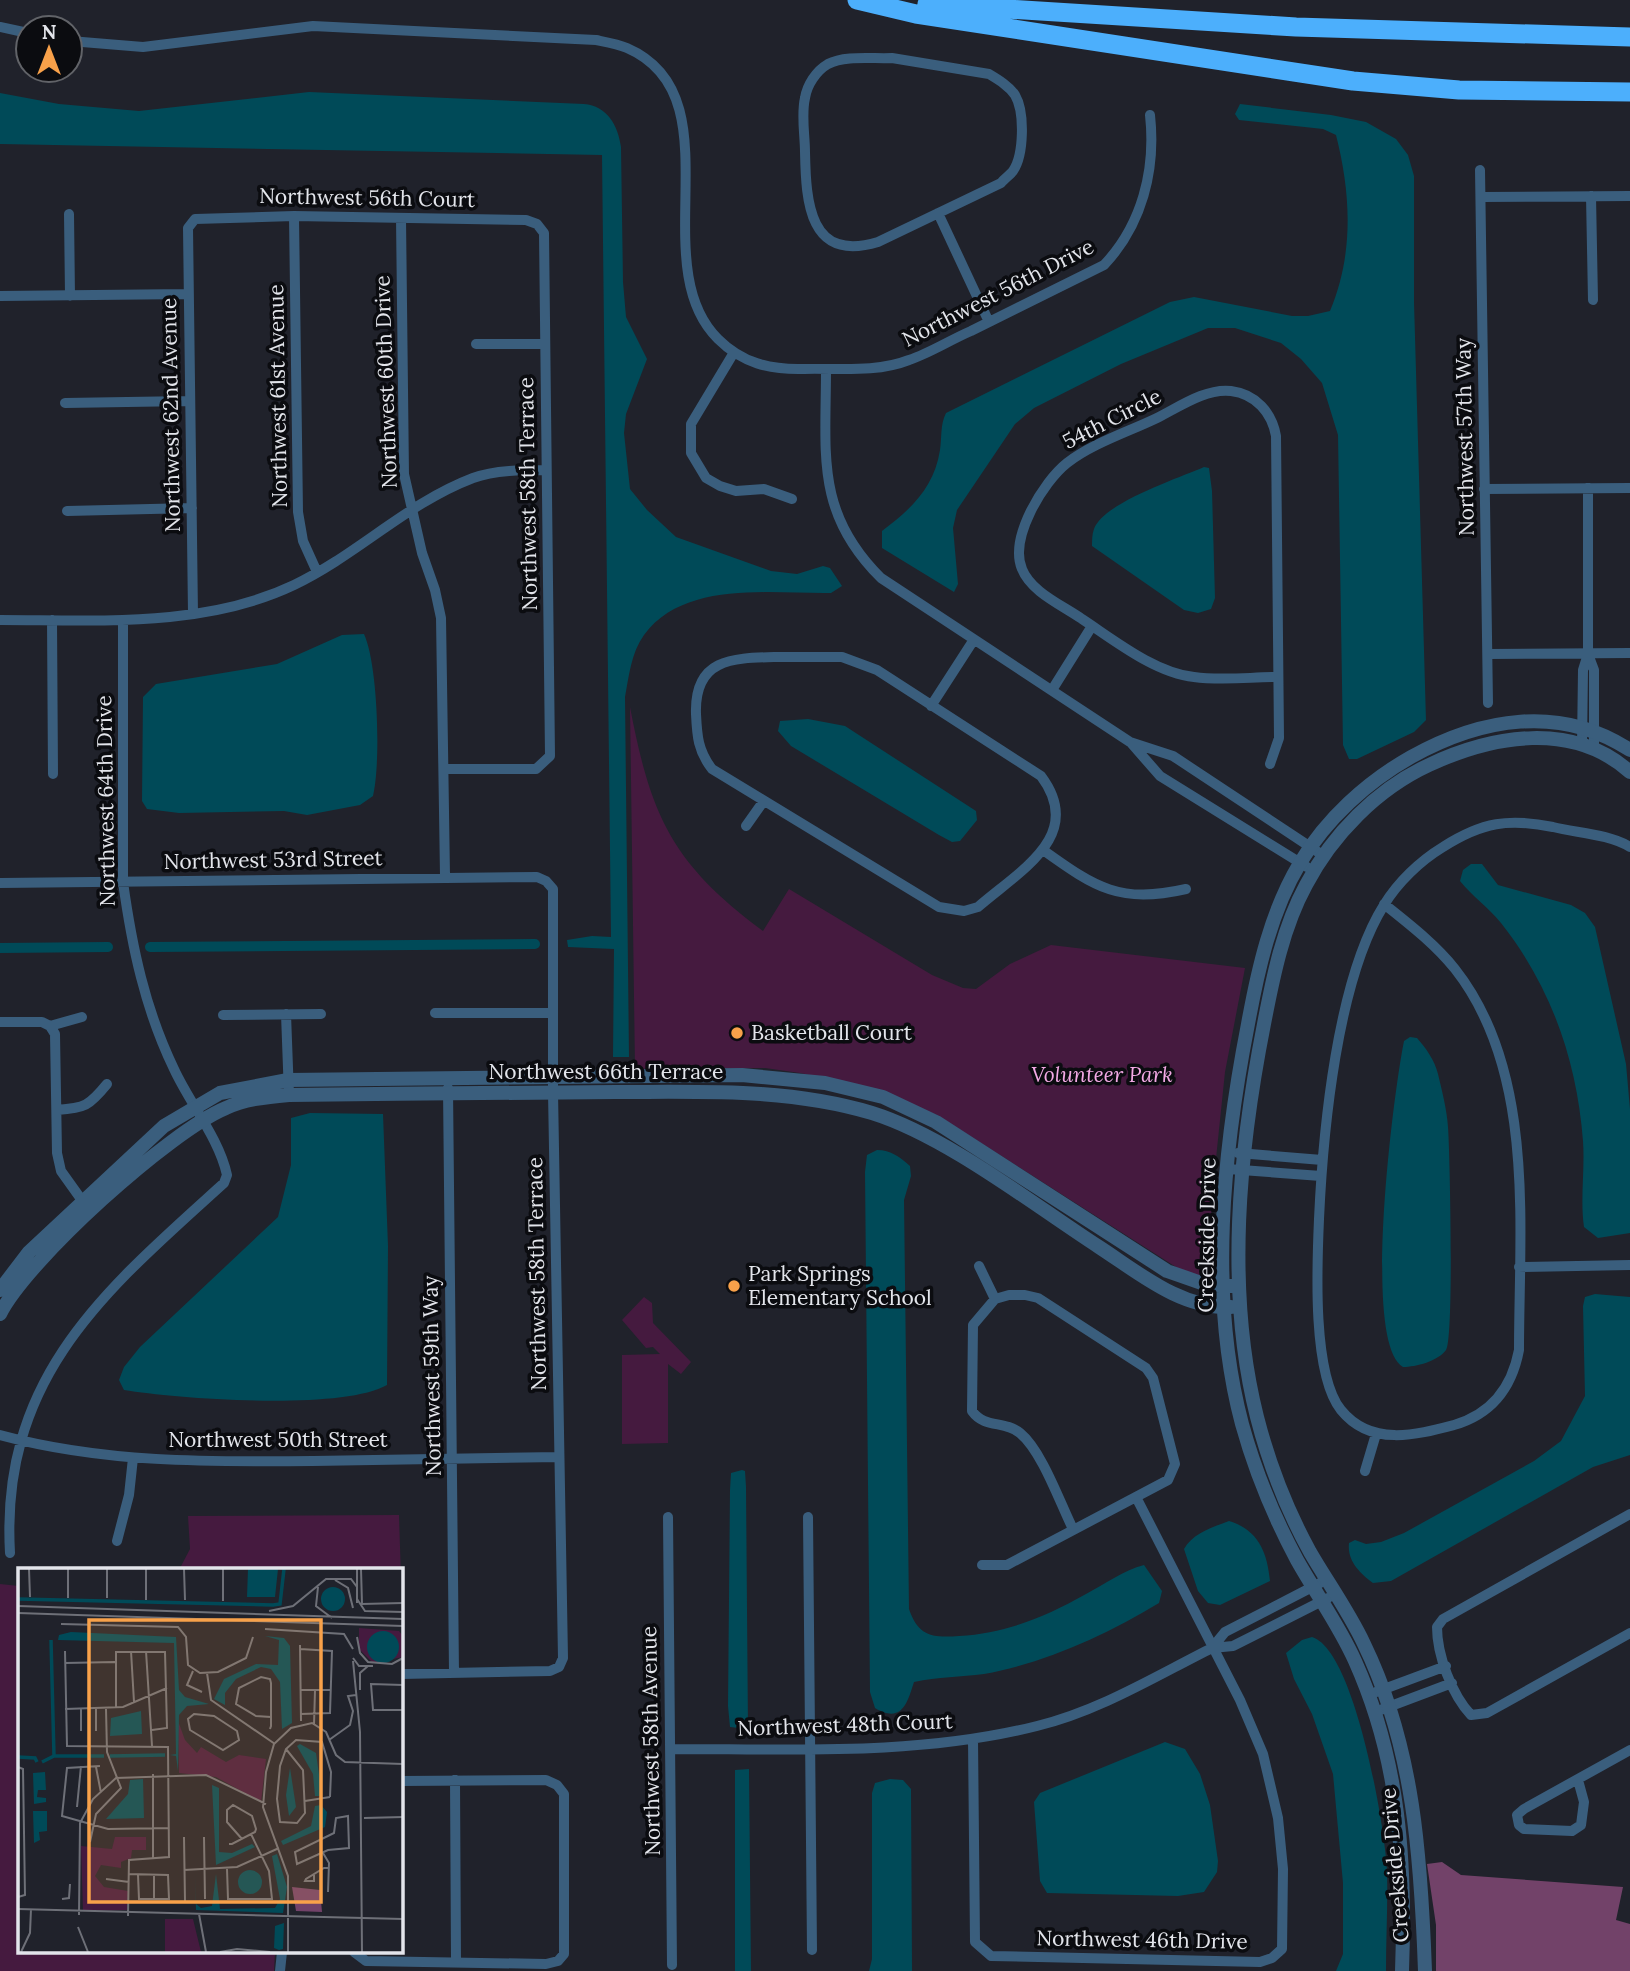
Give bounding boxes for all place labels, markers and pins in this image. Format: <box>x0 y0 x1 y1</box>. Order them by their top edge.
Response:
place label: Basketball Court <box>751 1019 913 1046</box>
marker: Basketball Court <box>729 1025 745 1041</box>
place label: Park Springs Elementary School <box>748 1260 932 1311</box>
marker: Park Springs Elementary School <box>726 1278 742 1294</box>

